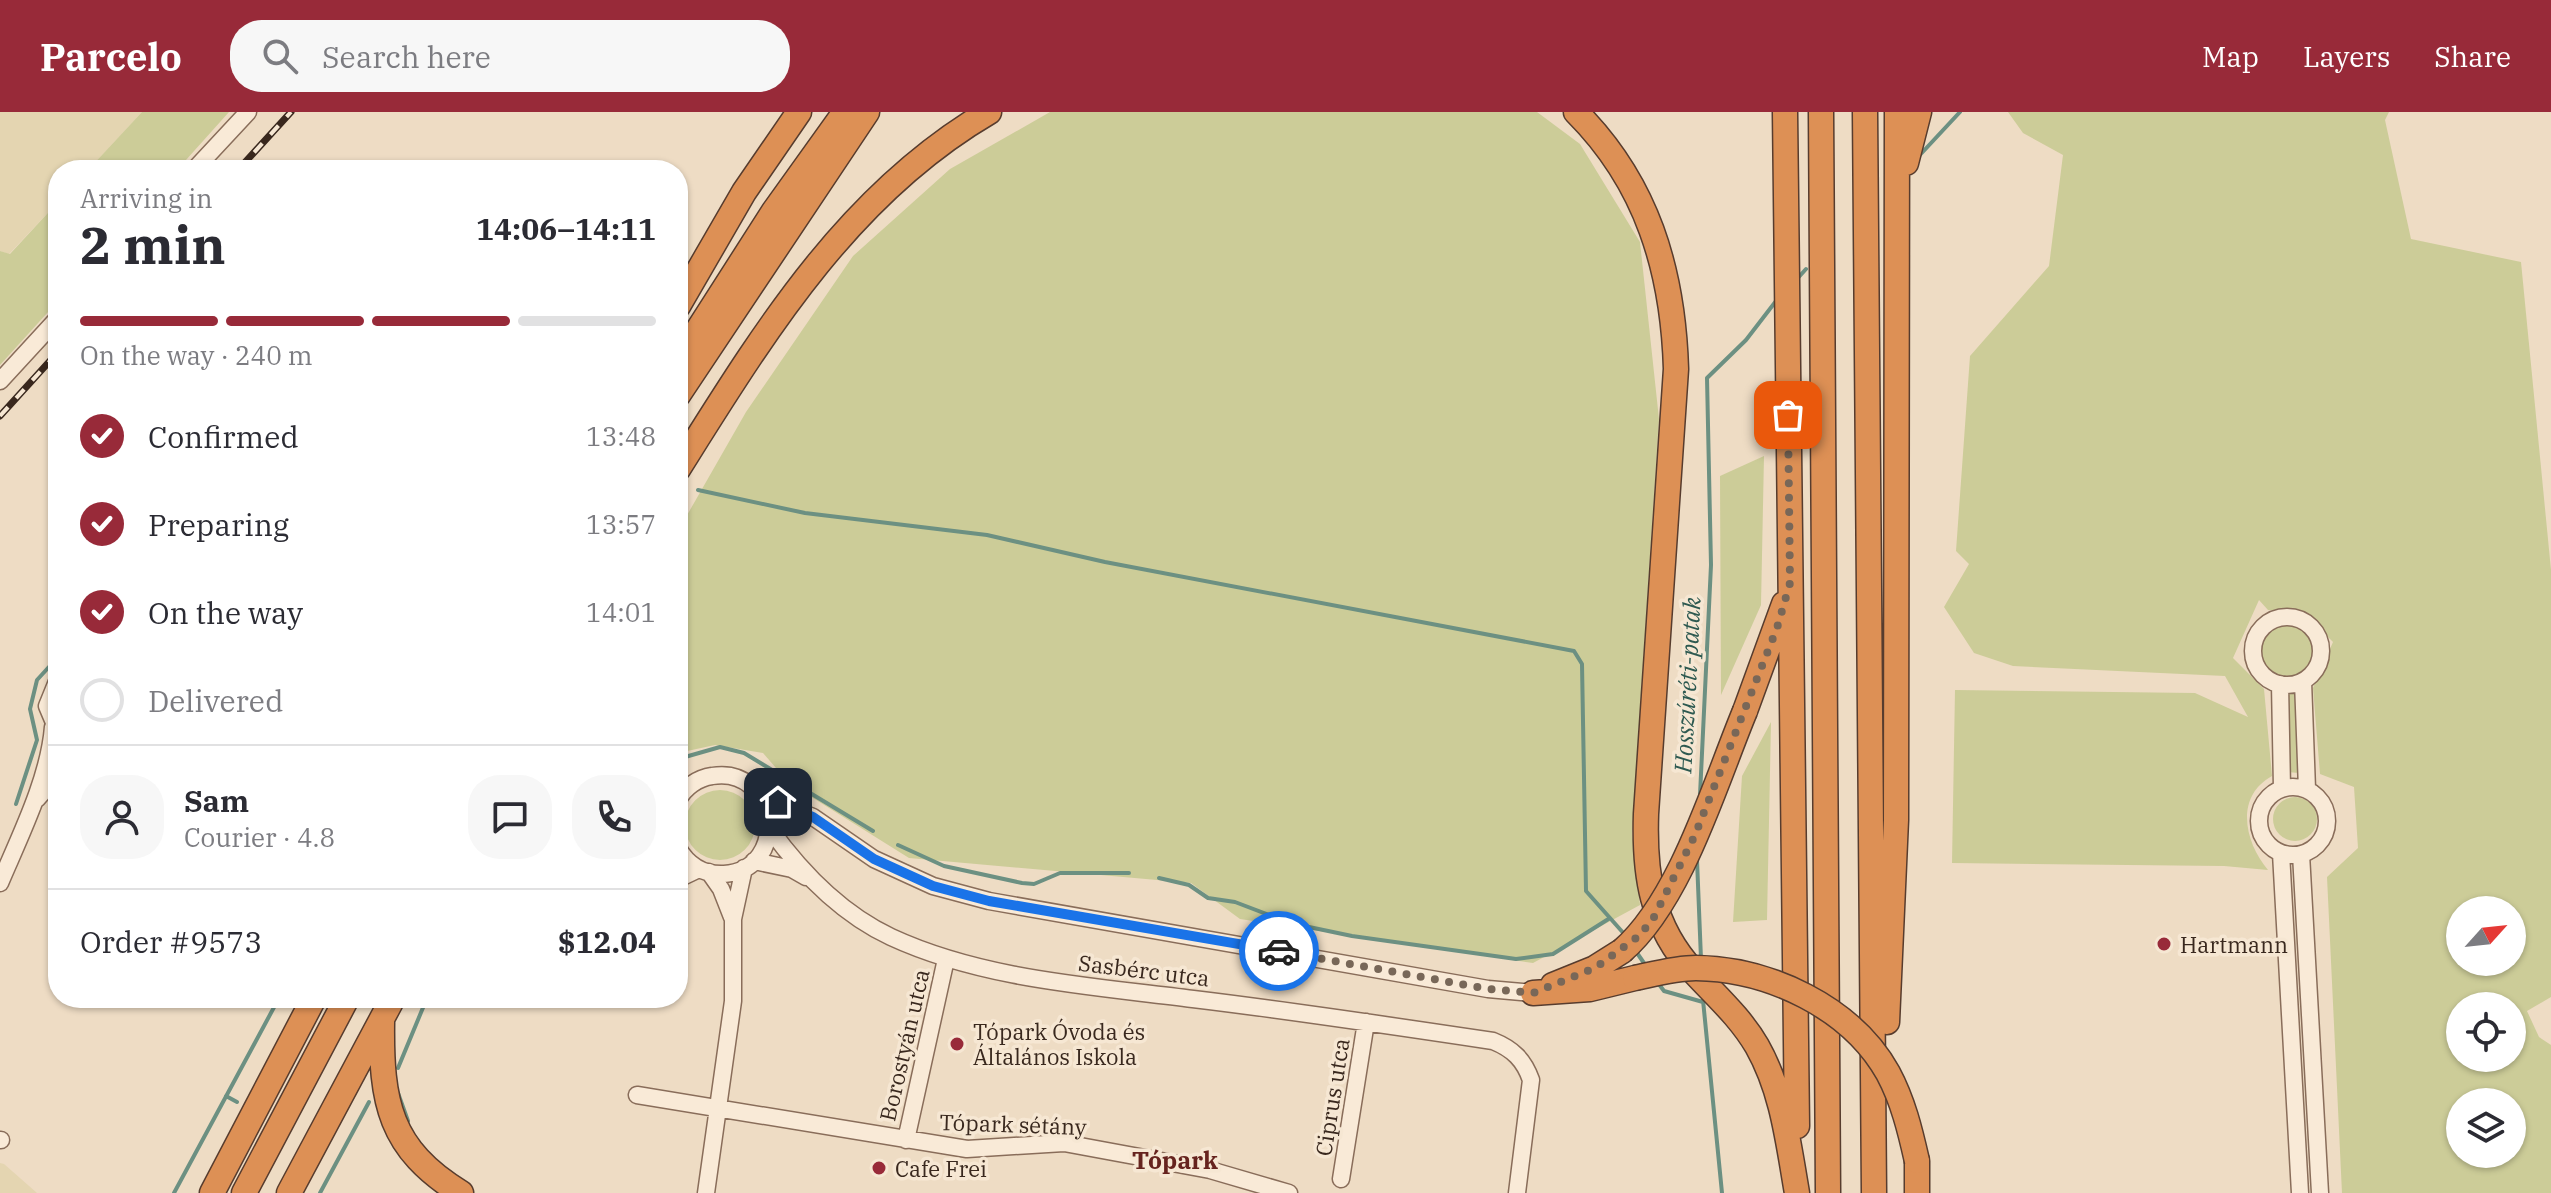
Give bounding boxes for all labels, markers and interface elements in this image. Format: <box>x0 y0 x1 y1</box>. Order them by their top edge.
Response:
search box <box>230 20 790 92</box>
text: Parcelo <box>40 32 182 81</box>
icon: search <box>258 34 302 78</box>
text: Search here <box>322 37 491 76</box>
text: Map <box>2202 38 2259 75</box>
text: Layers <box>2303 38 2390 75</box>
text: Share <box>2434 38 2511 75</box>
text: Arriving in <box>80 181 213 215</box>
text: 14:06–14:11 <box>476 209 656 248</box>
text: 2 min <box>80 211 226 278</box>
text: On the way · 240 m <box>80 338 313 372</box>
pin <box>1754 381 1822 449</box>
icon: bag <box>1766 393 1810 437</box>
icon: check <box>80 414 124 458</box>
text: Confirmed <box>148 417 299 456</box>
text: 13:48 <box>586 419 656 453</box>
icon: check <box>80 502 124 546</box>
text: Preparing <box>148 505 289 544</box>
text: 13:57 <box>586 507 656 541</box>
icon: check <box>80 590 124 634</box>
text: On the way <box>148 593 303 632</box>
text: 14:01 <box>586 595 656 629</box>
water label: Hosszúréti-patak <box>1666 596 1708 775</box>
text: Delivered <box>148 681 283 720</box>
pin <box>744 768 812 836</box>
button: person <box>80 775 164 859</box>
button: chat <box>468 775 552 859</box>
button: phone <box>572 775 656 859</box>
icon: home <box>756 780 800 824</box>
text: Sam <box>184 781 249 820</box>
text: Courier · 4.8 <box>184 820 335 854</box>
north arrow <box>2446 896 2526 976</box>
map controls <box>2446 896 2526 1168</box>
courier <box>1239 911 1319 991</box>
text: Order #9573 <box>80 922 262 961</box>
text: $12.04 <box>558 922 656 961</box>
icon: car <box>1257 929 1301 973</box>
place label: Hartmann <box>2180 930 2288 959</box>
marker: Hartmann <box>2155 935 2173 953</box>
street label: Sasbérc utca <box>1077 948 1211 992</box>
street label: Borostyán utca <box>872 966 936 1124</box>
button: locate <box>2446 992 2526 1072</box>
place label: Tópark Óvoda és Általános Iskola <box>973 1017 1145 1071</box>
marker: Tópark Óvoda és Általános Iskola <box>948 1035 966 1053</box>
street label: Ciprus utca <box>1308 1036 1356 1158</box>
button: layers <box>2446 1088 2526 1168</box>
street label: Tópark sétány <box>939 1107 1087 1141</box>
district label: Tópark <box>1132 1144 1218 1176</box>
place label: Cafe Frei <box>895 1154 987 1183</box>
marker: Cafe Frei <box>870 1159 888 1177</box>

